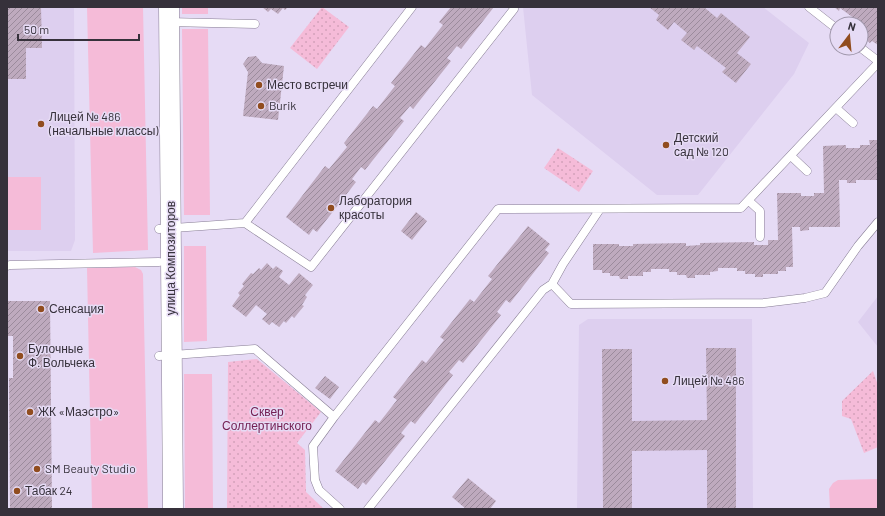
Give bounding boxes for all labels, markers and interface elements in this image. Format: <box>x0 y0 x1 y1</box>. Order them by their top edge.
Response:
scale bar <box>18 16 139 42</box>
north arrow <box>829 16 869 56</box>
text: N <box>847 19 857 33</box>
text: 50 m <box>24 22 49 36</box>
place label: Место встречи <box>267 77 348 92</box>
marker: Место встречи <box>254 80 264 90</box>
place label: Burik <box>269 98 296 112</box>
marker: Burik <box>256 101 266 111</box>
place label: Лицей № 486 (начальные классы) <box>48 109 159 137</box>
marker: Лицей № 486 (начальные классы) <box>36 119 46 129</box>
place label: Детский сад № 120 <box>674 130 729 159</box>
marker: Детский сад № 120 <box>661 140 671 150</box>
place label: Лаборатория красоты <box>339 193 412 222</box>
street label: улица Композиторов <box>163 201 178 315</box>
marker: Лаборатория красоты <box>326 203 336 213</box>
place label: Сенсация <box>49 301 104 316</box>
marker: Сенсация <box>36 304 46 314</box>
place label: Булочные Ф. Вольчека <box>28 341 95 369</box>
marker: Булочные Ф. Вольчека <box>15 351 25 361</box>
place label: Лицей № 486 <box>673 373 744 388</box>
marker: Лицей № 486 <box>660 376 670 386</box>
place label: ЖК «Маэстро» <box>38 404 119 419</box>
park label: Сквер Соллертинского <box>222 404 312 433</box>
marker: ЖК «Маэстро» <box>25 407 35 417</box>
place label: SM Beauty Studio <box>45 461 136 475</box>
marker: SM Beauty Studio <box>32 464 42 474</box>
place label: Табак 24 <box>25 483 72 497</box>
marker: Табак 24 <box>12 486 22 496</box>

